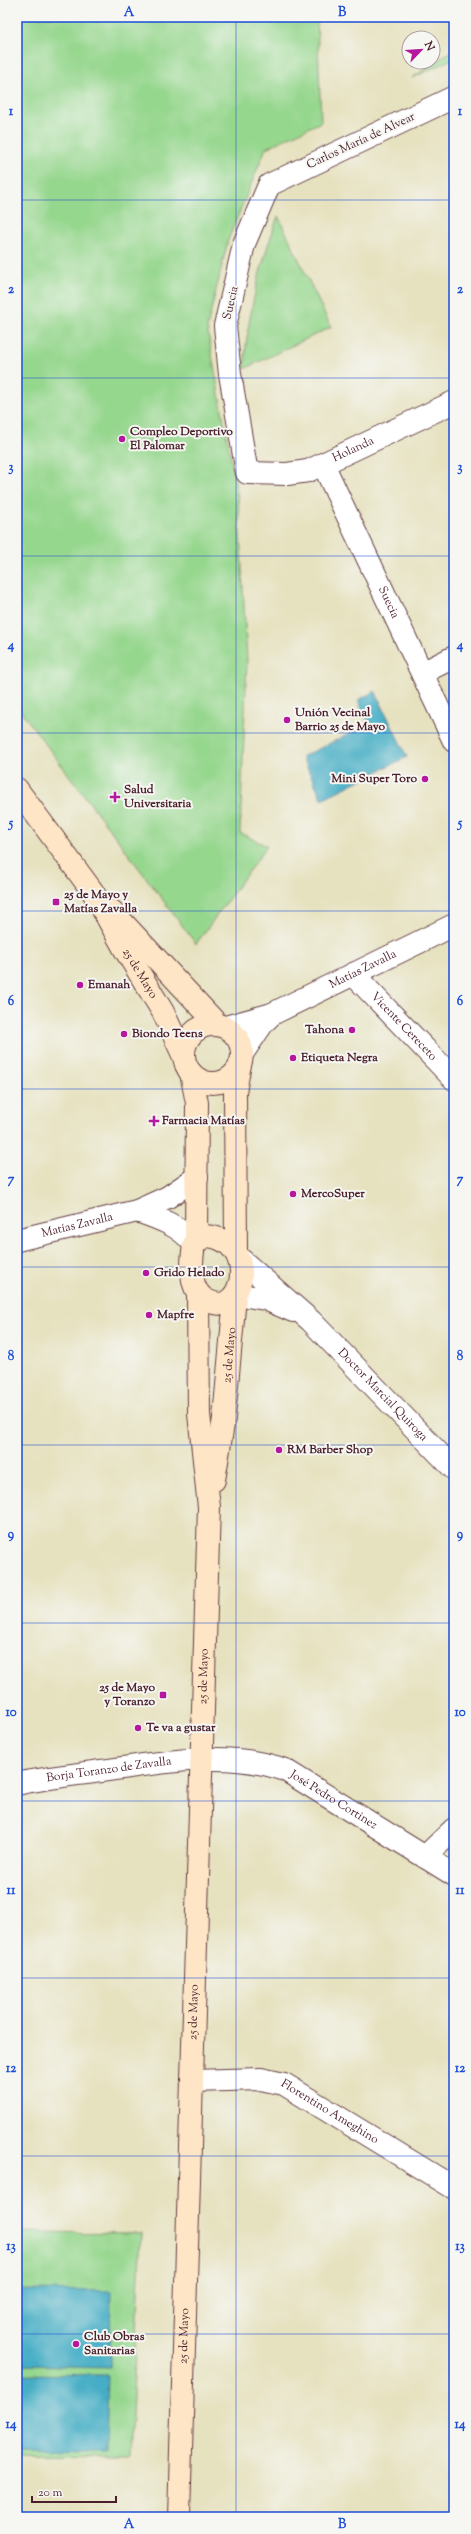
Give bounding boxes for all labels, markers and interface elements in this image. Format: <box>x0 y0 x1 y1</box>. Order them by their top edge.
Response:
text: A <box>124 4 135 22</box>
text: B <box>338 4 347 22</box>
north arrow <box>401 30 441 70</box>
text: N <box>420 38 438 54</box>
text: 1 <box>9 103 14 121</box>
text: 1 <box>458 103 463 121</box>
street label: Carlos María de Alvear <box>304 108 419 174</box>
text: 2 <box>8 281 15 299</box>
text: 2 <box>457 281 464 299</box>
street label: Suecia <box>218 284 244 322</box>
place label: Compleo Deportivo El Palomar <box>129 423 233 455</box>
street label: Holanda <box>329 432 377 467</box>
marker: Compleo Deportivo El Palomar <box>117 434 127 444</box>
text: 3 <box>8 459 14 477</box>
text: 3 <box>457 459 463 477</box>
street label: Suecia <box>373 583 404 622</box>
text: 4 <box>7 637 15 655</box>
text: 4 <box>456 637 464 655</box>
place label: Unión Vecinal Barrio 25 de Mayo <box>294 704 386 736</box>
marker: Unión Vecinal Barrio 25 de Mayo <box>282 715 292 725</box>
place label: Mini Super Toro <box>330 770 417 788</box>
marker: Mini Super Toro <box>420 774 430 784</box>
place label: Salud Universitaria <box>123 781 192 813</box>
marker: Salud Universitaria <box>109 791 121 803</box>
text: 5 <box>8 815 14 833</box>
text: 5 <box>457 815 463 833</box>
place label: 25 de Mayo y Matías Zavalla <box>63 886 137 918</box>
marker: 25 de Mayo y Matías Zavalla <box>51 897 61 907</box>
street label: 25 de Mayo <box>117 945 162 1003</box>
street label: Matías Zavalla <box>326 945 400 994</box>
place label: Emanah <box>87 976 131 994</box>
marker: Emanah <box>75 980 85 990</box>
street label: Vicente Cereceto <box>366 988 441 1065</box>
text: 6 <box>8 993 15 1011</box>
text: 6 <box>457 993 464 1011</box>
place label: Tahona <box>304 1021 344 1039</box>
place label: Biondo Teens <box>131 1025 203 1043</box>
marker: Tahona <box>347 1025 357 1035</box>
marker: Biondo Teens <box>119 1029 129 1039</box>
place label: Etiqueta Negra <box>300 1049 378 1067</box>
marker: Etiqueta Negra <box>288 1053 298 1063</box>
place label: Farmacia Matías <box>161 1112 245 1130</box>
marker: Farmacia Matías <box>149 1116 159 1126</box>
text: 7 <box>8 1171 15 1189</box>
text: 7 <box>457 1171 464 1189</box>
place label: MercoSuper <box>300 1185 365 1203</box>
marker: MercoSuper <box>288 1189 298 1199</box>
street label: Matías Zavalla <box>40 1208 115 1243</box>
place label: Grido Helado <box>154 1264 225 1282</box>
marker: Grido Helado <box>141 1268 151 1278</box>
place label: Mapfre <box>156 1306 195 1324</box>
marker: Mapfre <box>144 1310 154 1320</box>
street label: 25 de Mayo <box>218 1326 241 1384</box>
street label: Doctor Marcial Quiroga <box>333 1344 432 1446</box>
text: 8 <box>8 1348 15 1366</box>
text: 8 <box>457 1348 464 1366</box>
place label: RM Barber Shop <box>286 1441 373 1459</box>
marker: RM Barber Shop <box>274 1445 284 1455</box>
text: 9 <box>8 1526 15 1544</box>
text: 9 <box>457 1526 464 1544</box>
street label: 25 de Mayo <box>194 1648 214 1705</box>
place label: 25 de Mayo y Toranzo <box>99 1679 155 1711</box>
marker: 25 de Mayo y Toranzo <box>158 1690 168 1700</box>
text: 10 <box>5 1704 17 1722</box>
text: 10 <box>454 1704 466 1722</box>
place label: Te va a gustar <box>145 1719 216 1737</box>
marker: Te va a gustar <box>133 1723 143 1733</box>
street label: Borja Toranzo de Zavalla <box>45 1752 173 1787</box>
street label: José Pedro Cortinez <box>285 1765 381 1834</box>
text: 11 <box>7 1882 16 1900</box>
text: 11 <box>456 1882 465 1900</box>
street label: 25 de Mayo <box>184 1984 204 2040</box>
text: 12 <box>6 2060 17 2078</box>
text: 12 <box>455 2060 466 2078</box>
street label: Florentino Ameghino <box>277 2075 383 2149</box>
text: 13 <box>6 2238 16 2256</box>
text: 13 <box>455 2238 465 2256</box>
street label: 25 de Mayo <box>175 2307 194 2364</box>
place label: Club Obras Sanitarias <box>84 2328 145 2360</box>
marker: Club Obras Sanitarias <box>71 2339 81 2349</box>
text: 14 <box>6 2416 17 2434</box>
text: 14 <box>455 2416 466 2434</box>
scale bar <box>32 2478 116 2504</box>
text: 20 m <box>38 2484 63 2502</box>
text: A <box>124 2516 135 2534</box>
text: B <box>338 2516 347 2534</box>

